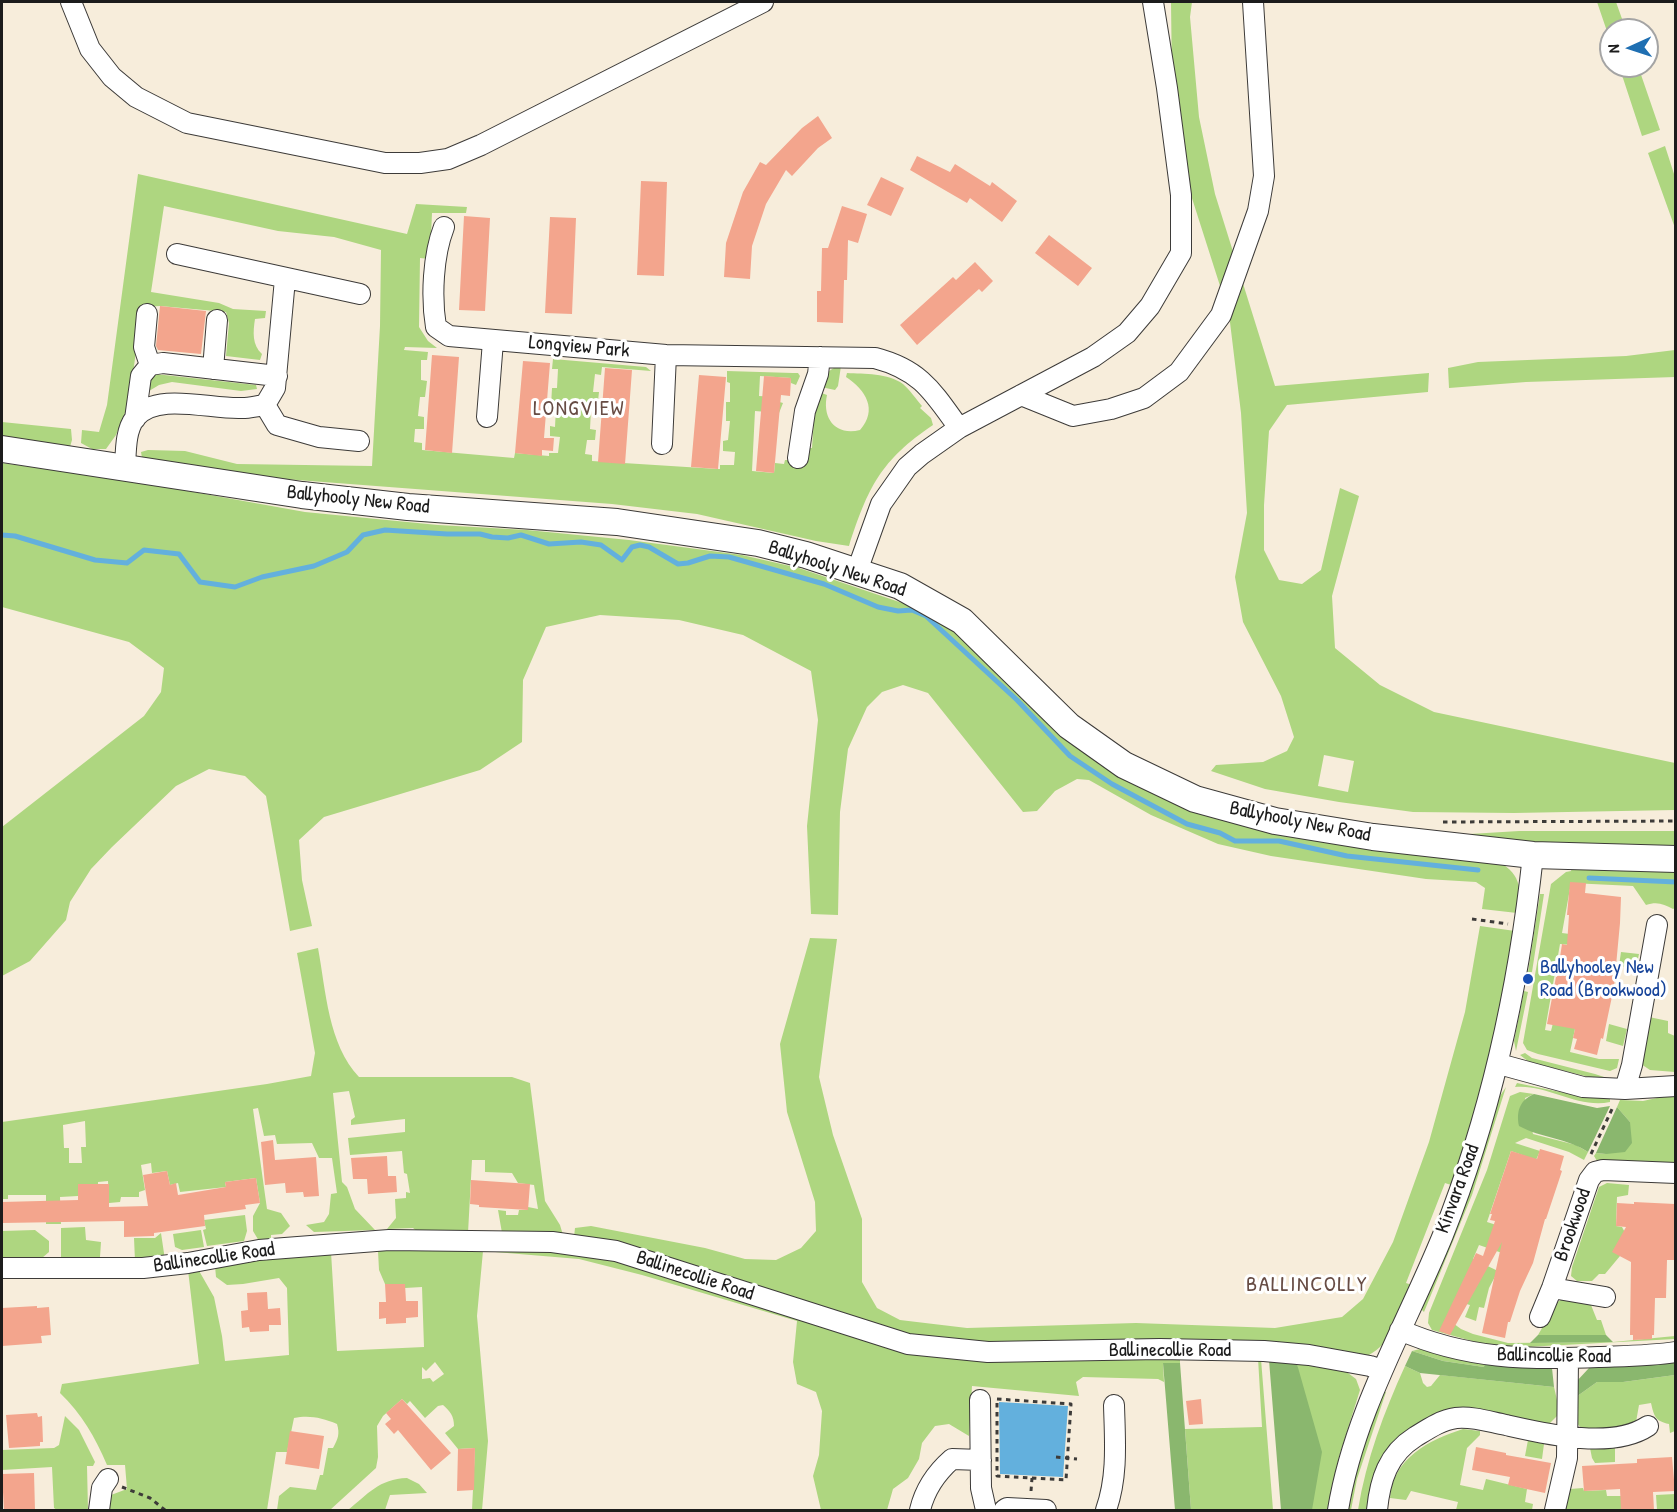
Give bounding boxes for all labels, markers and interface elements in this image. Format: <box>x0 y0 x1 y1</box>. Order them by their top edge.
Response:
north arrow <box>1599 18 1659 78</box>
text: N <box>1602 44 1624 54</box>
street label: Longview Park <box>528 331 630 363</box>
district label: LONGVIEW <box>533 396 625 422</box>
street label: Ballyhooly New Road <box>286 481 430 519</box>
street label: Ballyhooly New Road <box>765 535 909 603</box>
street label: Ballyhooly New Road <box>1227 797 1373 847</box>
place label: Ballyhooley New Road (Brookwood) <box>1540 956 1667 1003</box>
marker: Ballyhooley New Road (Brookwood) <box>1521 972 1535 986</box>
street label: Kinvara Road <box>1431 1141 1485 1237</box>
street label: Brookwood <box>1549 1185 1597 1265</box>
street label: Ballinecollie Road <box>152 1238 276 1278</box>
street label: Ballinecollie Road <box>633 1246 757 1306</box>
district label: BALLINCOLLY <box>1246 1272 1368 1298</box>
street label: Ballinecollie Road <box>1109 1339 1231 1363</box>
street label: Ballincollie Road <box>1497 1343 1611 1369</box>

